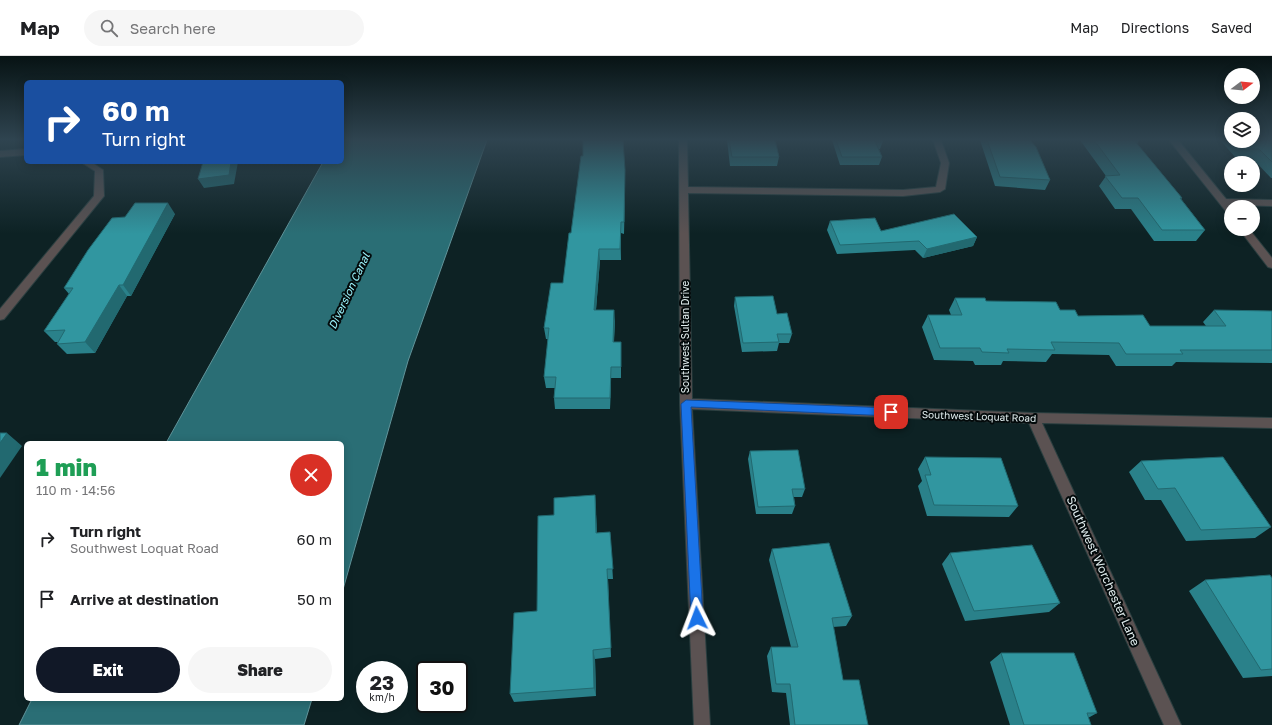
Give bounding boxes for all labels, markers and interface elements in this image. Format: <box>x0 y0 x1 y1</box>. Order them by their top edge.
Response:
search box <box>84 10 364 46</box>
text: Map <box>20 16 60 39</box>
icon: search <box>98 17 120 39</box>
text: Search here <box>130 19 216 37</box>
text: Map <box>1070 19 1099 36</box>
text: Directions <box>1121 19 1189 36</box>
text: Saved <box>1211 19 1252 36</box>
north arrow <box>1224 68 1260 104</box>
map controls <box>1224 68 1260 236</box>
text: 60 m <box>102 94 169 127</box>
icon: right <box>36 96 88 148</box>
button: layers <box>1224 112 1260 148</box>
text: Turn right <box>102 128 186 150</box>
button: + <box>1224 156 1260 192</box>
button: − <box>1224 200 1260 236</box>
water label: Diversion Canal <box>325 250 372 331</box>
street label: Southwest Sultan Drive <box>679 280 691 393</box>
pin <box>874 395 908 429</box>
icon: arrive <box>880 401 902 423</box>
street label: Southwest Loquat Road <box>922 408 1036 424</box>
text: 1 min <box>36 452 97 481</box>
button: close <box>290 454 332 496</box>
text: 110 m · 14:56 <box>36 482 115 498</box>
street label: Southwest Worchester Lane <box>1064 494 1143 648</box>
text: Turn right <box>70 522 141 540</box>
icon: right <box>36 528 58 550</box>
text: 60 m <box>297 530 332 548</box>
text: Southwest Loquat Road <box>70 540 219 556</box>
icon: arrive <box>36 588 58 610</box>
text: Arrive at destination <box>70 590 219 608</box>
text: 50 m <box>297 590 332 608</box>
position arrow <box>676 597 718 639</box>
button: Exit <box>36 647 180 693</box>
button: Share <box>188 647 332 693</box>
speed limit sign: 30 <box>416 661 468 713</box>
text: 23 <box>370 670 394 694</box>
text: km/h <box>369 691 395 703</box>

